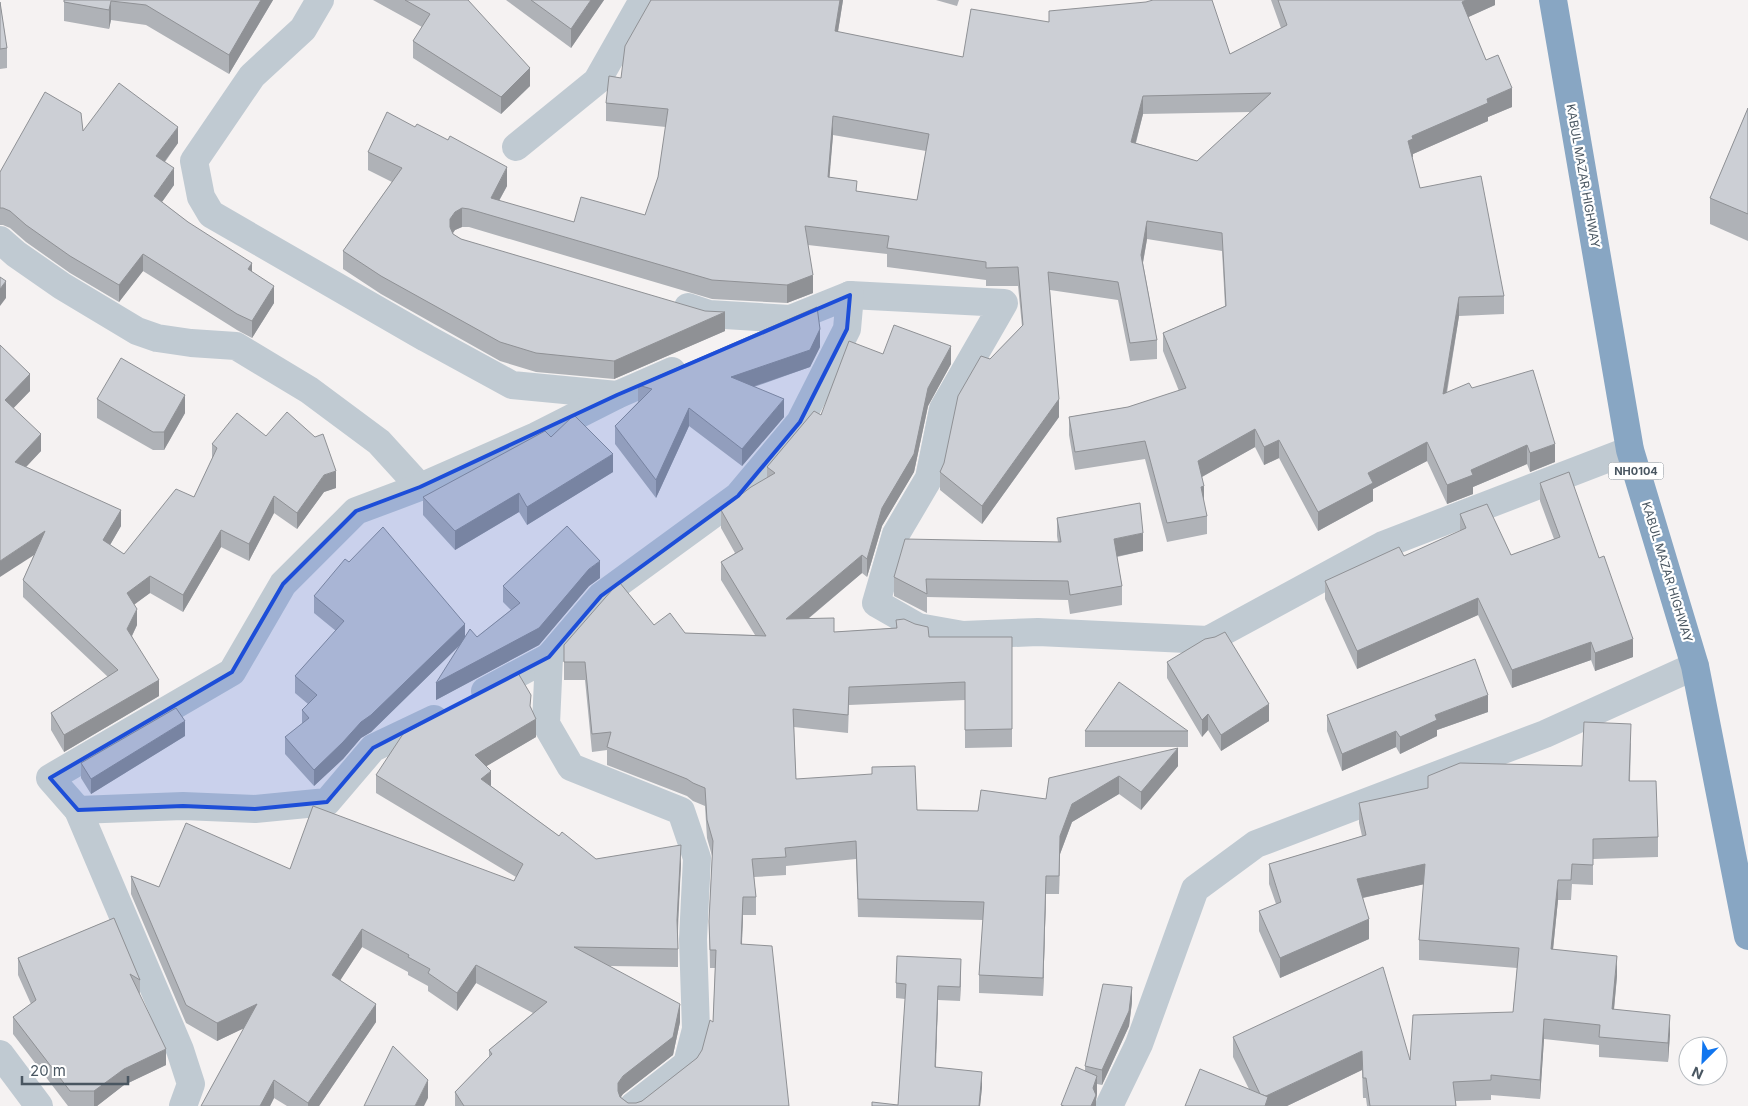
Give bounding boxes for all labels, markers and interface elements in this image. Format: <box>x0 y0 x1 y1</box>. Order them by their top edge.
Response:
street label: KABUL MAZAR HIGHWAY <box>1563 103 1604 249</box>
road number: NH0104 <box>1608 462 1664 480</box>
street label: KABUL MAZAR HIGHWAY <box>1639 500 1696 644</box>
north arrow <box>1678 1036 1728 1086</box>
scale bar <box>22 1054 129 1086</box>
text: 20 m <box>30 1061 66 1080</box>
text: N <box>1689 1063 1706 1083</box>

